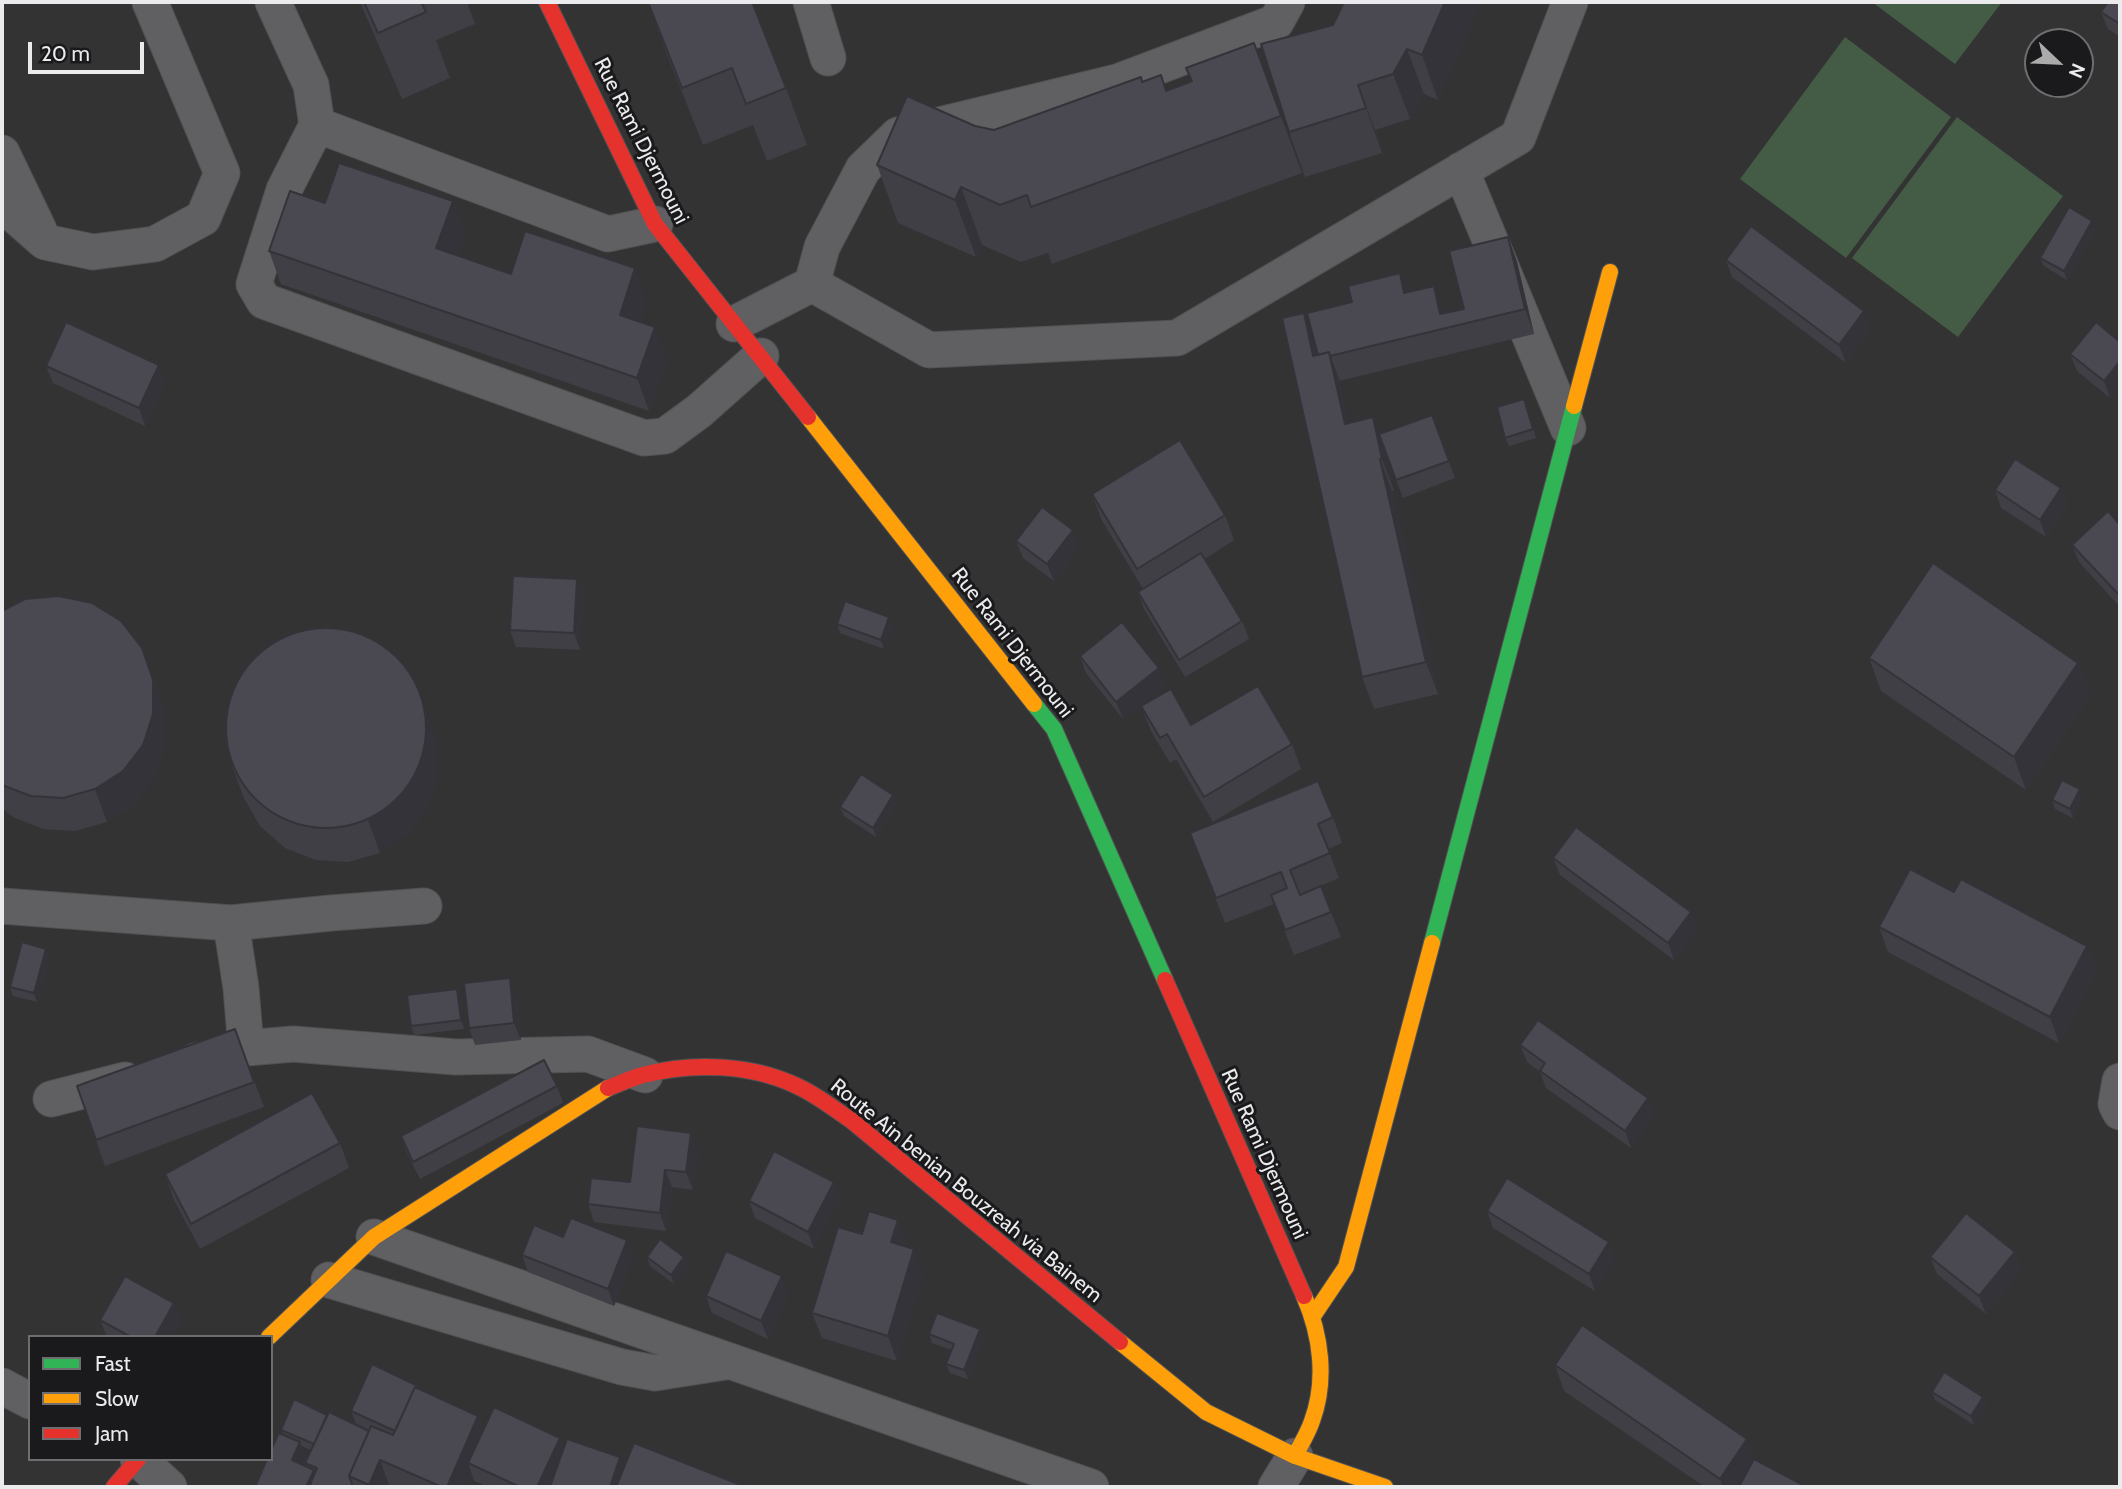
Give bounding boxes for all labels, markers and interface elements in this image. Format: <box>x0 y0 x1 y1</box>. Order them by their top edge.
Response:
scale bar <box>32 28 147 72</box>
north arrow <box>2024 28 2094 98</box>
text: 20 m <box>41 41 90 66</box>
street label: Rue Rami Djermouni <box>588 54 694 228</box>
text: N <box>2064 60 2090 81</box>
street label: Rue Rami Djermouni <box>946 563 1078 723</box>
street label: Rue Rami Djermouni <box>1215 1065 1313 1243</box>
street label: Route Ain benian Bouzreah via Bainem <box>825 1074 1107 1308</box>
legend <box>28 1335 273 1461</box>
text: Fast <box>95 1351 131 1376</box>
text: Slow <box>95 1386 139 1411</box>
text: Jam <box>95 1421 129 1446</box>

